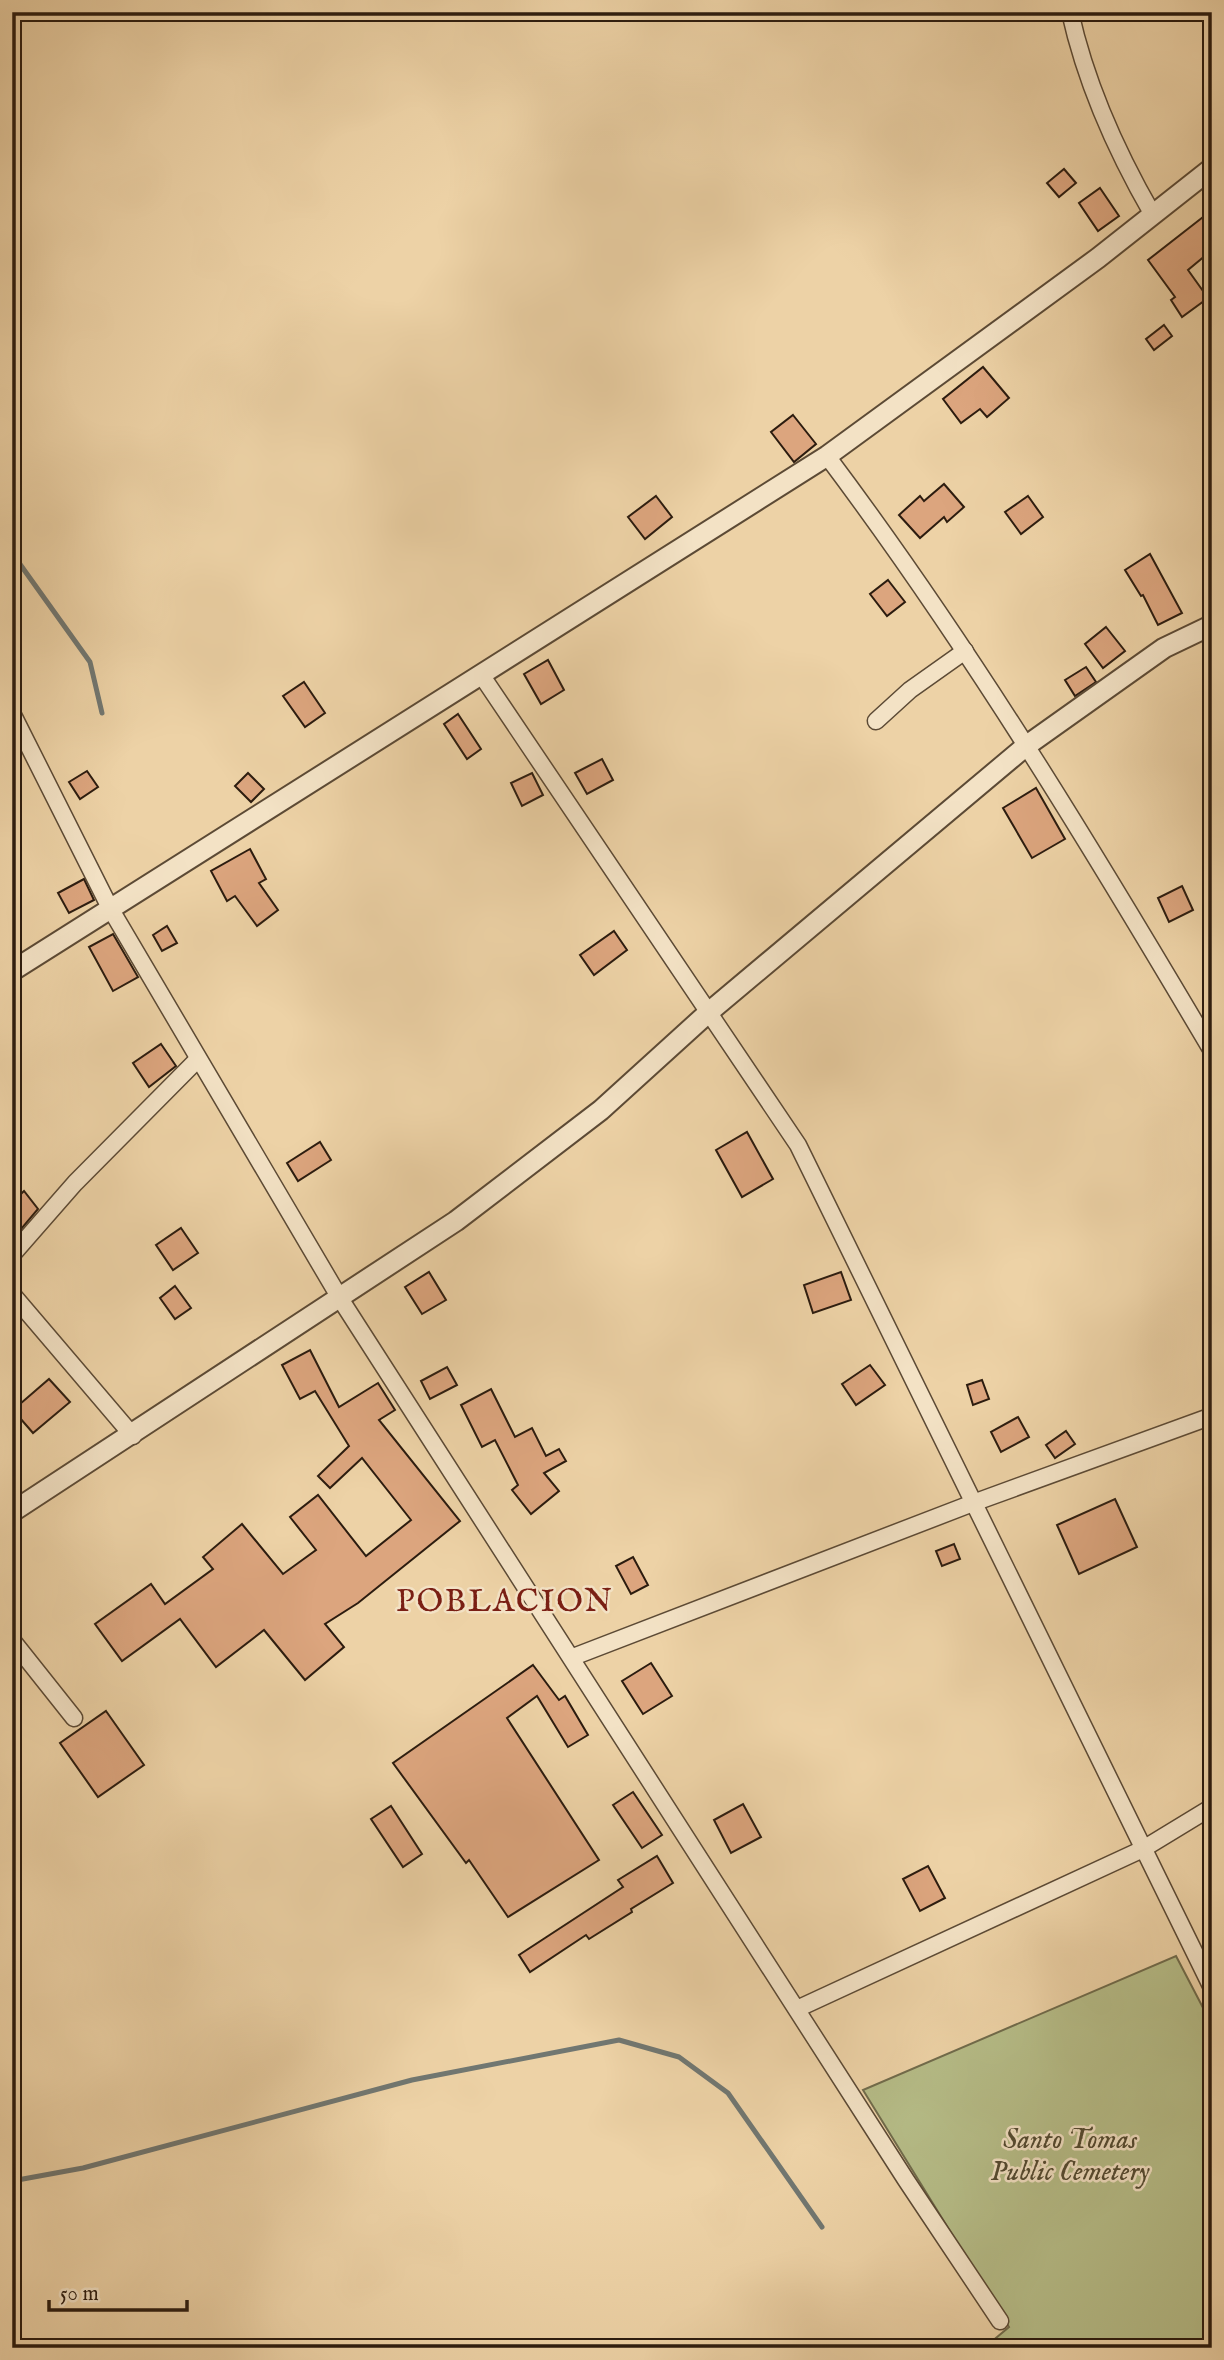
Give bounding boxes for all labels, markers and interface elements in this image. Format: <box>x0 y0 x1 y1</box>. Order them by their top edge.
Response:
district label: POBLACION <box>396 1582 614 1623</box>
park label: Santo Tomas Public Cemetery <box>991 2123 1150 2190</box>
scale bar <box>49 2269 187 2313</box>
text: 50 m <box>60 2281 99 2308</box>

